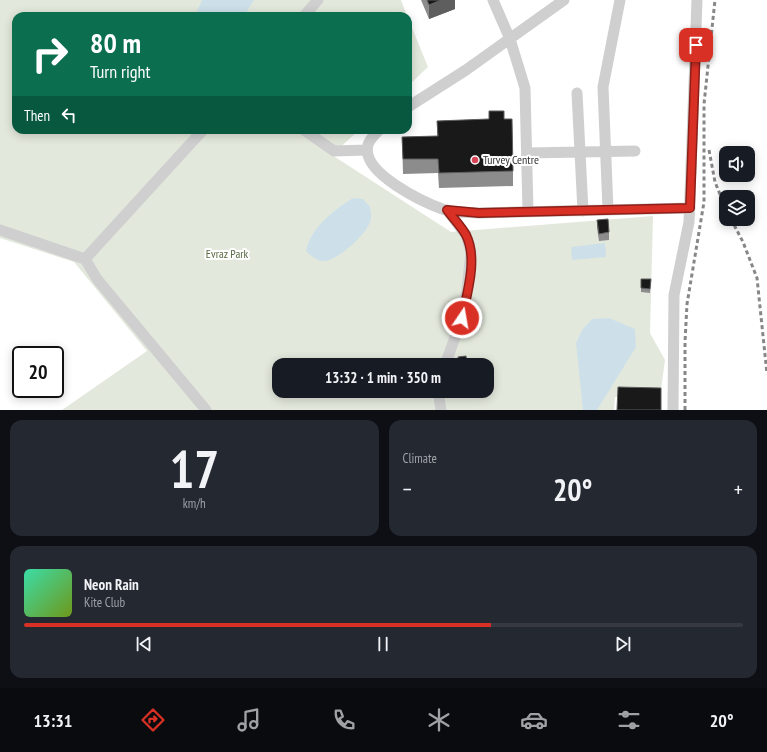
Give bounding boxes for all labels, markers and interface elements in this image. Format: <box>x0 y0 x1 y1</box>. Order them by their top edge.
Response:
text: 80 m <box>90 24 141 61</box>
icon: right <box>24 28 76 80</box>
pin <box>679 28 713 62</box>
icon: arrive <box>685 34 707 56</box>
text: Turn right <box>90 60 150 83</box>
icon: left <box>58 104 80 126</box>
text: Then <box>24 106 50 125</box>
map controls <box>719 146 755 226</box>
button: sound <box>719 146 755 182</box>
place label: Turvey Centre <box>483 152 539 167</box>
marker: Turvey Centre <box>470 155 480 165</box>
button: layers <box>719 190 755 226</box>
park label: Evraz Park <box>206 246 248 261</box>
position arrow <box>441 297 483 339</box>
speed limit sign: 20 <box>12 346 64 398</box>
text: 13:32 · 1 min · 350 m <box>325 368 441 387</box>
text: 17 <box>169 435 219 502</box>
text: Climate <box>403 450 437 467</box>
text: 20° <box>553 470 593 509</box>
text: − <box>403 475 412 503</box>
text: + <box>734 475 743 503</box>
text: km/h <box>183 495 206 512</box>
text: Neon Rain <box>84 575 139 594</box>
text: Kite Club <box>84 594 125 611</box>
icon: previous <box>133 633 155 655</box>
icon: pause <box>372 633 394 655</box>
icon: next <box>612 633 634 655</box>
icon: directions <box>139 706 167 734</box>
icon: music <box>235 706 263 734</box>
icon: phone <box>330 706 358 734</box>
icon: climate <box>425 706 453 734</box>
icon: car <box>520 706 548 734</box>
icon: filters <box>615 706 643 734</box>
text: 13:31 <box>34 709 72 732</box>
text: 20° <box>710 709 733 732</box>

